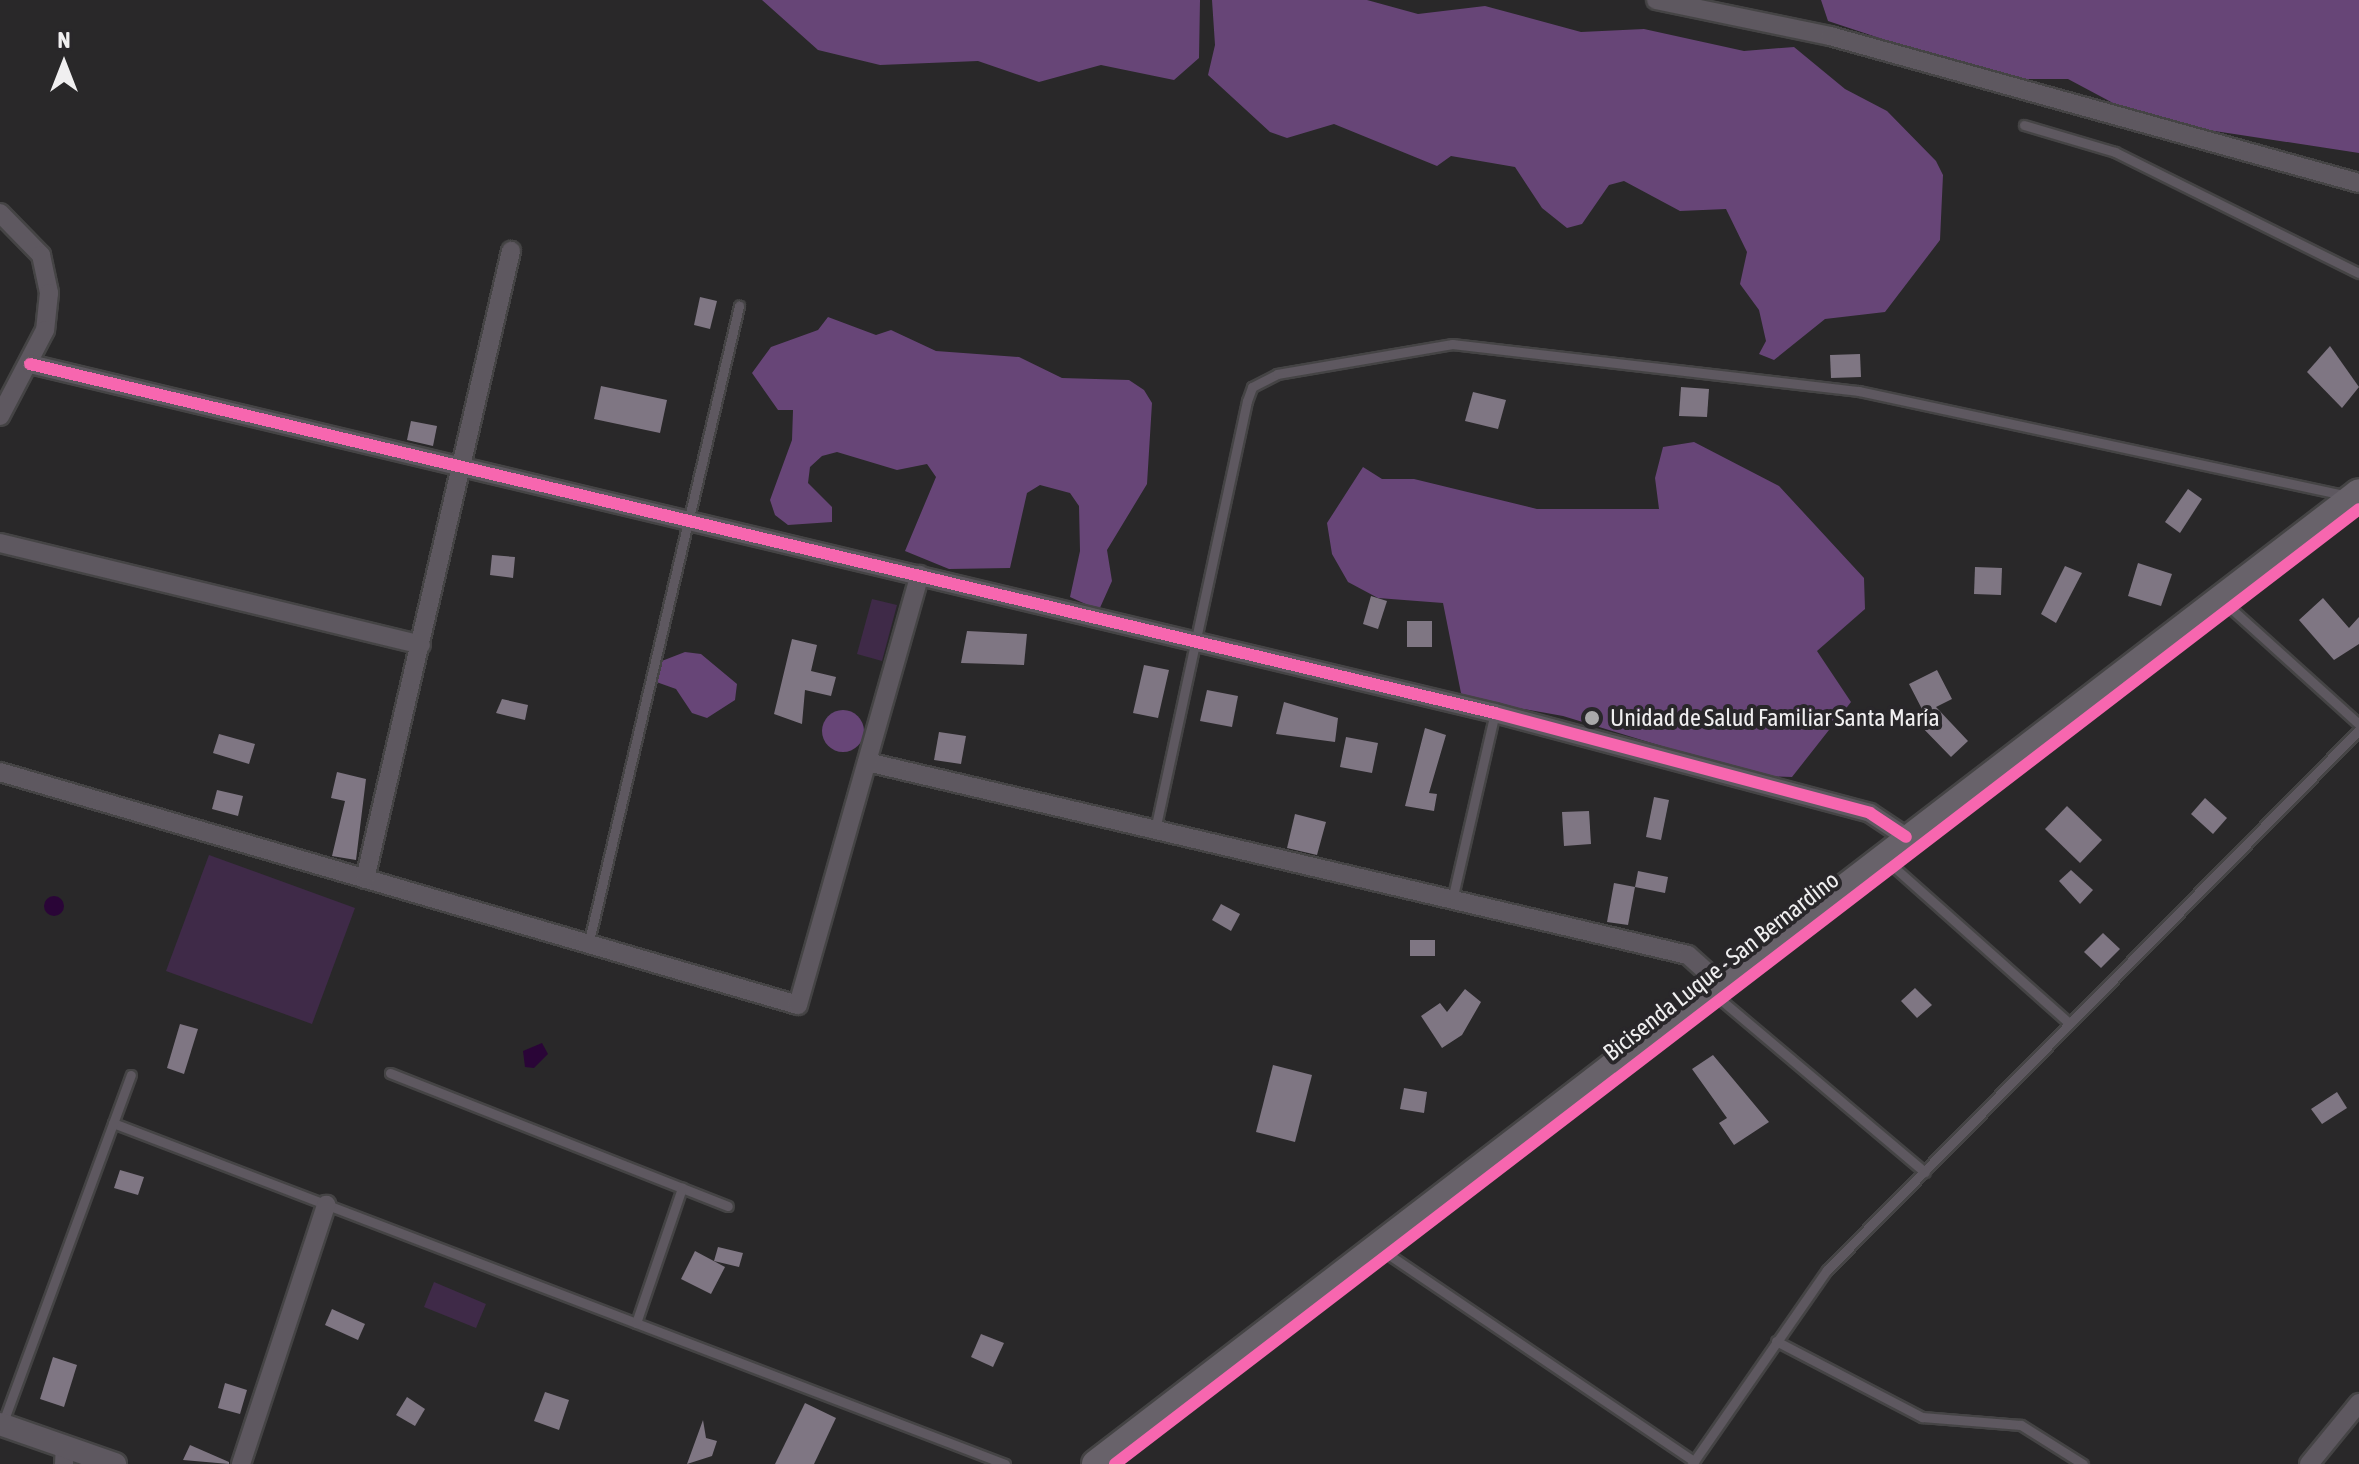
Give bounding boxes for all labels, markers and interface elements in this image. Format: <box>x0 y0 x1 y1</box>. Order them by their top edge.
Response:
north arrow <box>24 24 104 104</box>
text: N <box>58 27 70 53</box>
place label: Unidad de Salud Familiar Santa María <box>1610 704 1940 732</box>
marker: Unidad de Salud Familiar Santa María <box>1581 707 1603 729</box>
street label: Bicisenda Luque - San Bernardino <box>1598 865 1844 1067</box>

